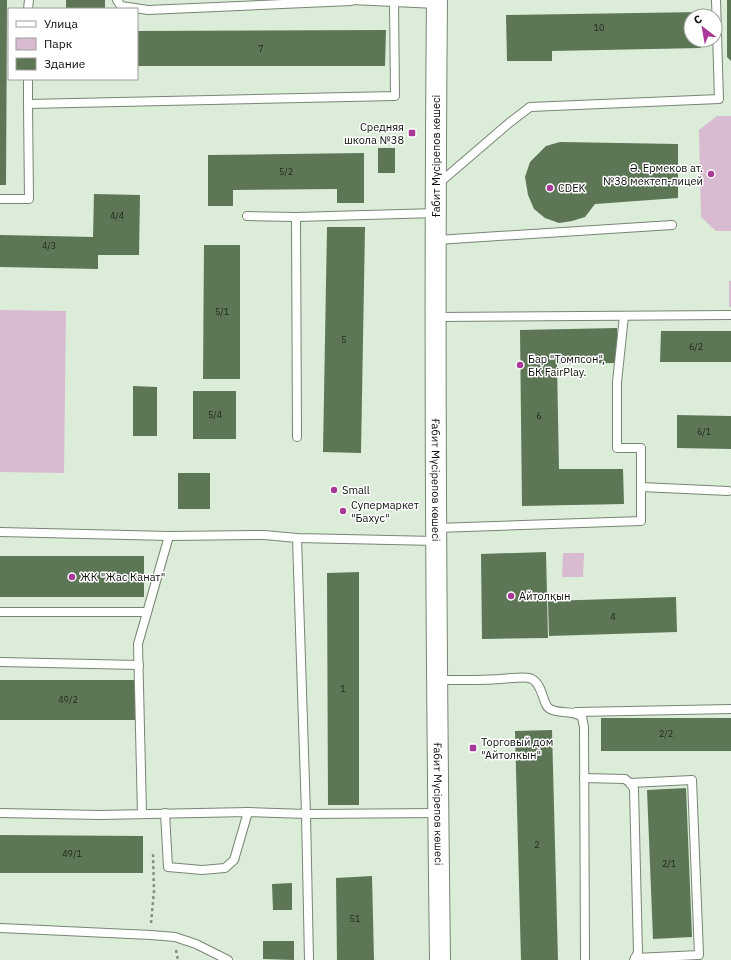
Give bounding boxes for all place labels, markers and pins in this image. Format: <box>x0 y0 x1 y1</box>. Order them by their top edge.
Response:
place label: Средняя школа №38 <box>344 120 404 147</box>
marker: Средняя школа №38 <box>407 128 417 138</box>
place label: Ә. Ермеков ат. №38 мектеп-лицей <box>603 161 703 188</box>
marker: Ә. Ермеков ат. №38 мектеп-лицей <box>706 169 716 179</box>
place label: CDEK <box>558 181 586 195</box>
marker: CDEK <box>545 183 555 193</box>
place label: Бар "Томпсон", БК FairPlay. <box>528 352 605 379</box>
marker: Бар "Томпсон", БК FairPlay. <box>515 360 525 370</box>
place label: Small <box>342 483 370 497</box>
marker: Small <box>329 485 339 495</box>
place label: Супермаркет "Бахус" <box>351 498 419 525</box>
marker: Супермаркет "Бахус" <box>338 506 348 516</box>
place label: ЖК "Жас Канат" <box>80 570 165 584</box>
marker: ЖК "Жас Канат" <box>67 572 77 582</box>
place label: Айтолқын <box>519 589 570 603</box>
marker: Айтолқын <box>506 591 516 601</box>
place label: Торговый дом "Айтолкын" <box>481 735 553 762</box>
marker: Торговый дом "Айтолкын" <box>468 743 478 753</box>

